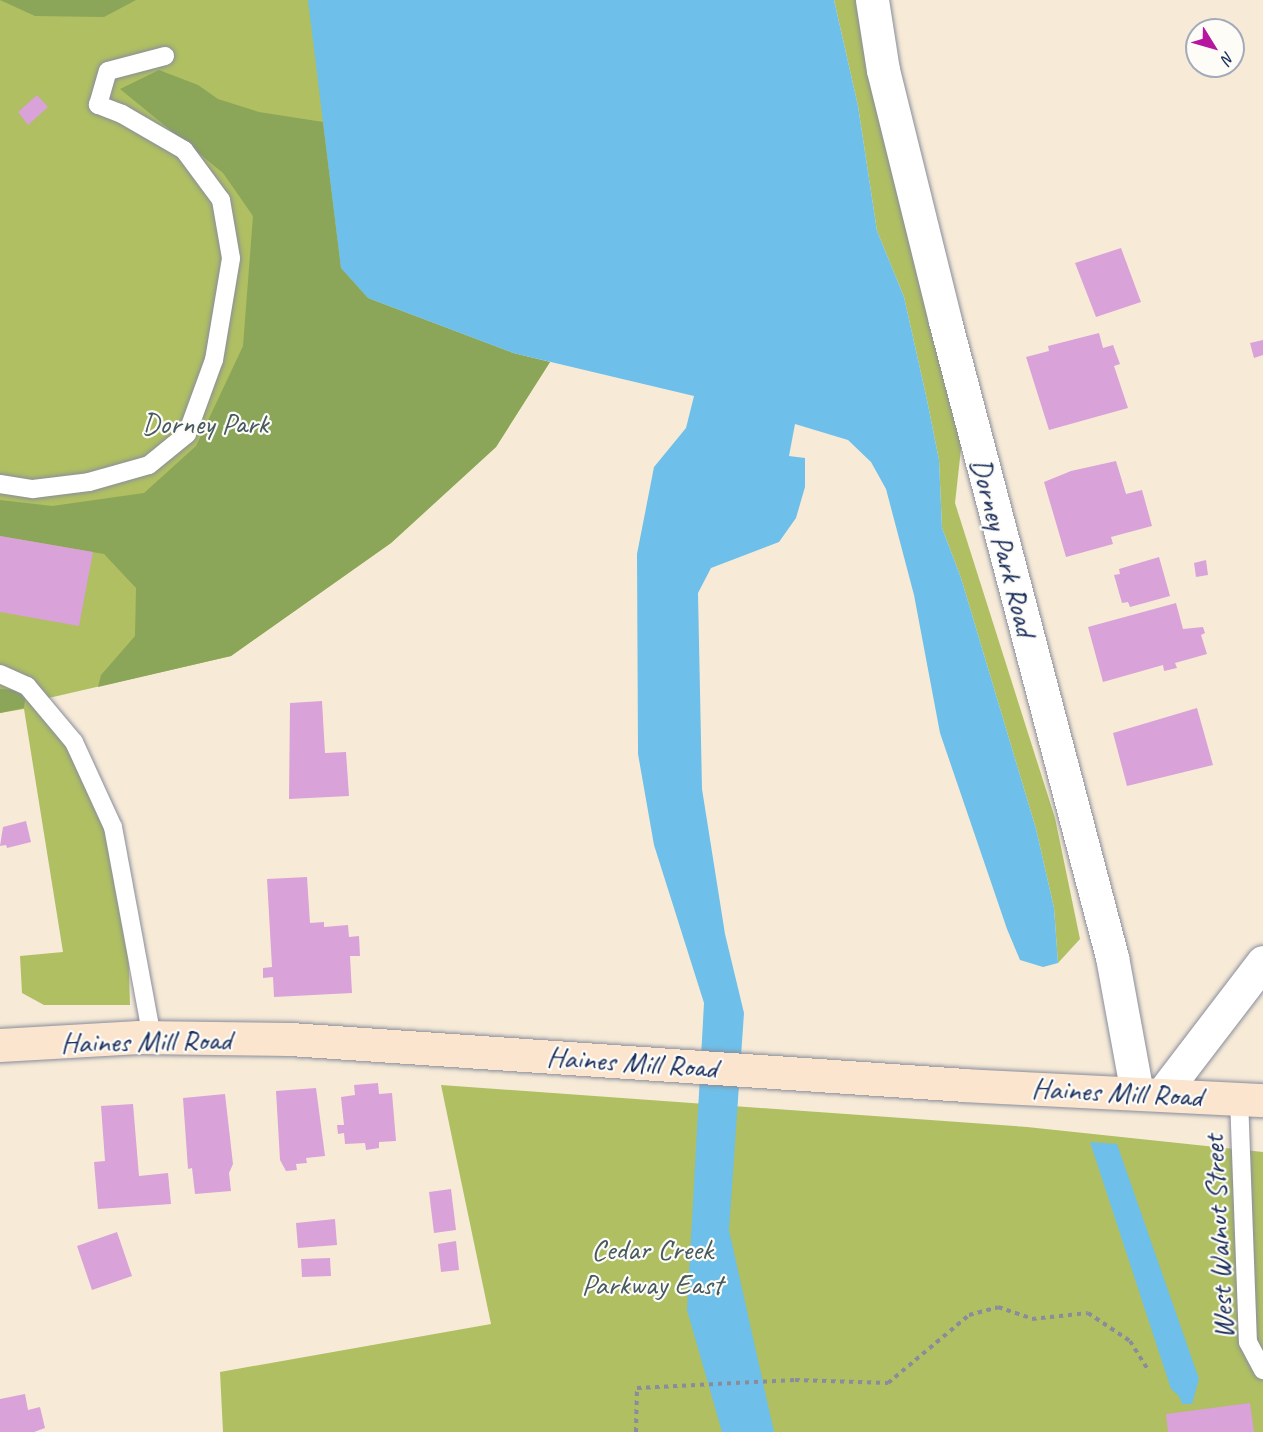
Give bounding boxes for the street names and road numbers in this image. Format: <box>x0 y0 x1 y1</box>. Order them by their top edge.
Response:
street label: Dorney Park Road <box>963 453 1045 641</box>
street label: Haines Mill Road <box>60 1022 232 1060</box>
street label: Haines Mill Road <box>545 1038 719 1086</box>
street label: Haines Mill Road <box>1030 1070 1204 1114</box>
street label: West Walnut Street <box>1195 1133 1241 1341</box>

